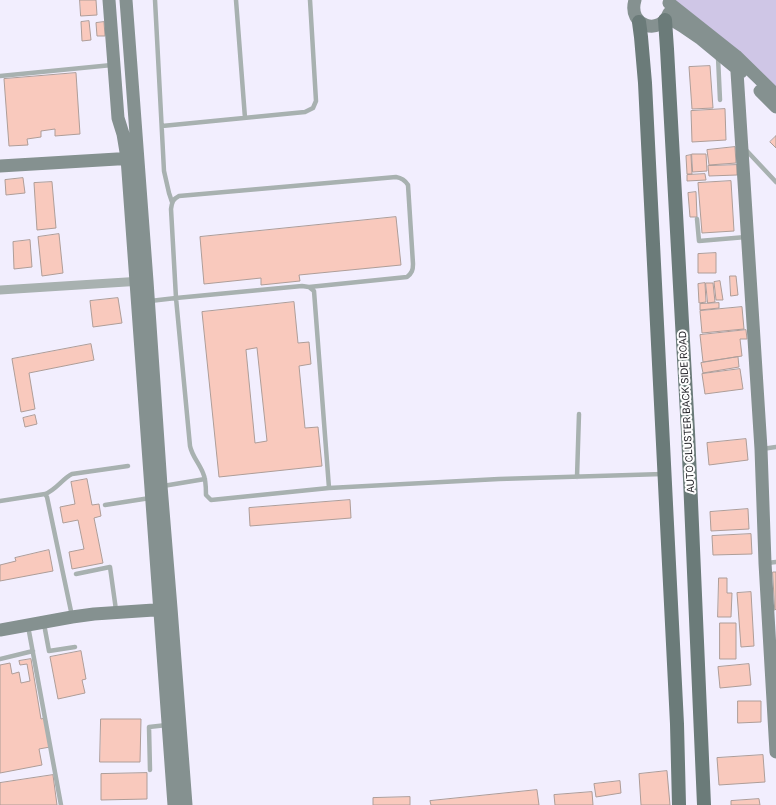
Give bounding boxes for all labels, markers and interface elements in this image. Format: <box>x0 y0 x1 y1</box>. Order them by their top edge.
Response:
street label: AUTO CLUSTER BACK SIDE ROAD <box>677 331 697 493</box>

